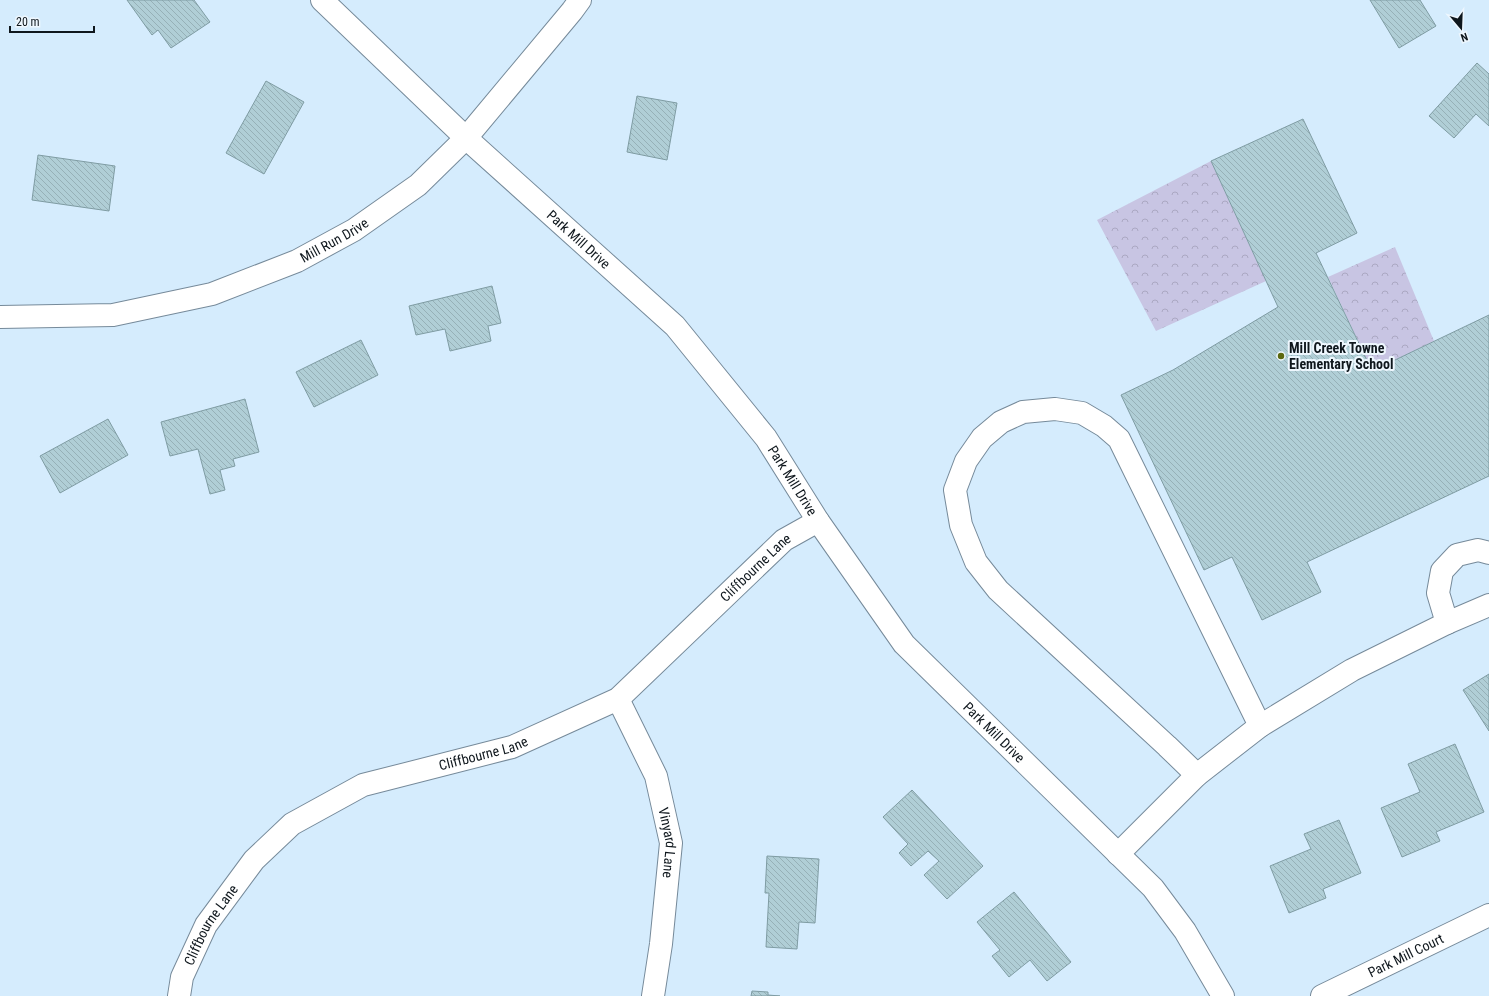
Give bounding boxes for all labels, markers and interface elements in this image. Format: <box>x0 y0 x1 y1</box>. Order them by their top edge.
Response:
scale bar <box>10 8 94 34</box>
north arrow <box>1441 8 1481 48</box>
text: 20 m <box>16 15 40 29</box>
text: N <box>1459 30 1469 44</box>
street label: Park Mill Drive <box>544 207 614 272</box>
street label: Mill Run Drive <box>297 214 372 266</box>
place label: Mill Creek Towne Elementary School <box>1289 340 1394 372</box>
marker: Mill Creek Towne Elementary School <box>1276 351 1286 361</box>
street label: Park Mill Drive <box>765 443 821 519</box>
street label: Cliffbourne Lane <box>717 530 794 605</box>
street label: Park Mill Drive <box>960 699 1028 766</box>
street label: Cliffbourne Lane <box>437 733 531 773</box>
street label: Vinyard Lane <box>655 806 679 879</box>
street label: Cliffbourne Lane <box>181 881 241 968</box>
street label: Park Mill Court <box>1365 930 1446 981</box>

